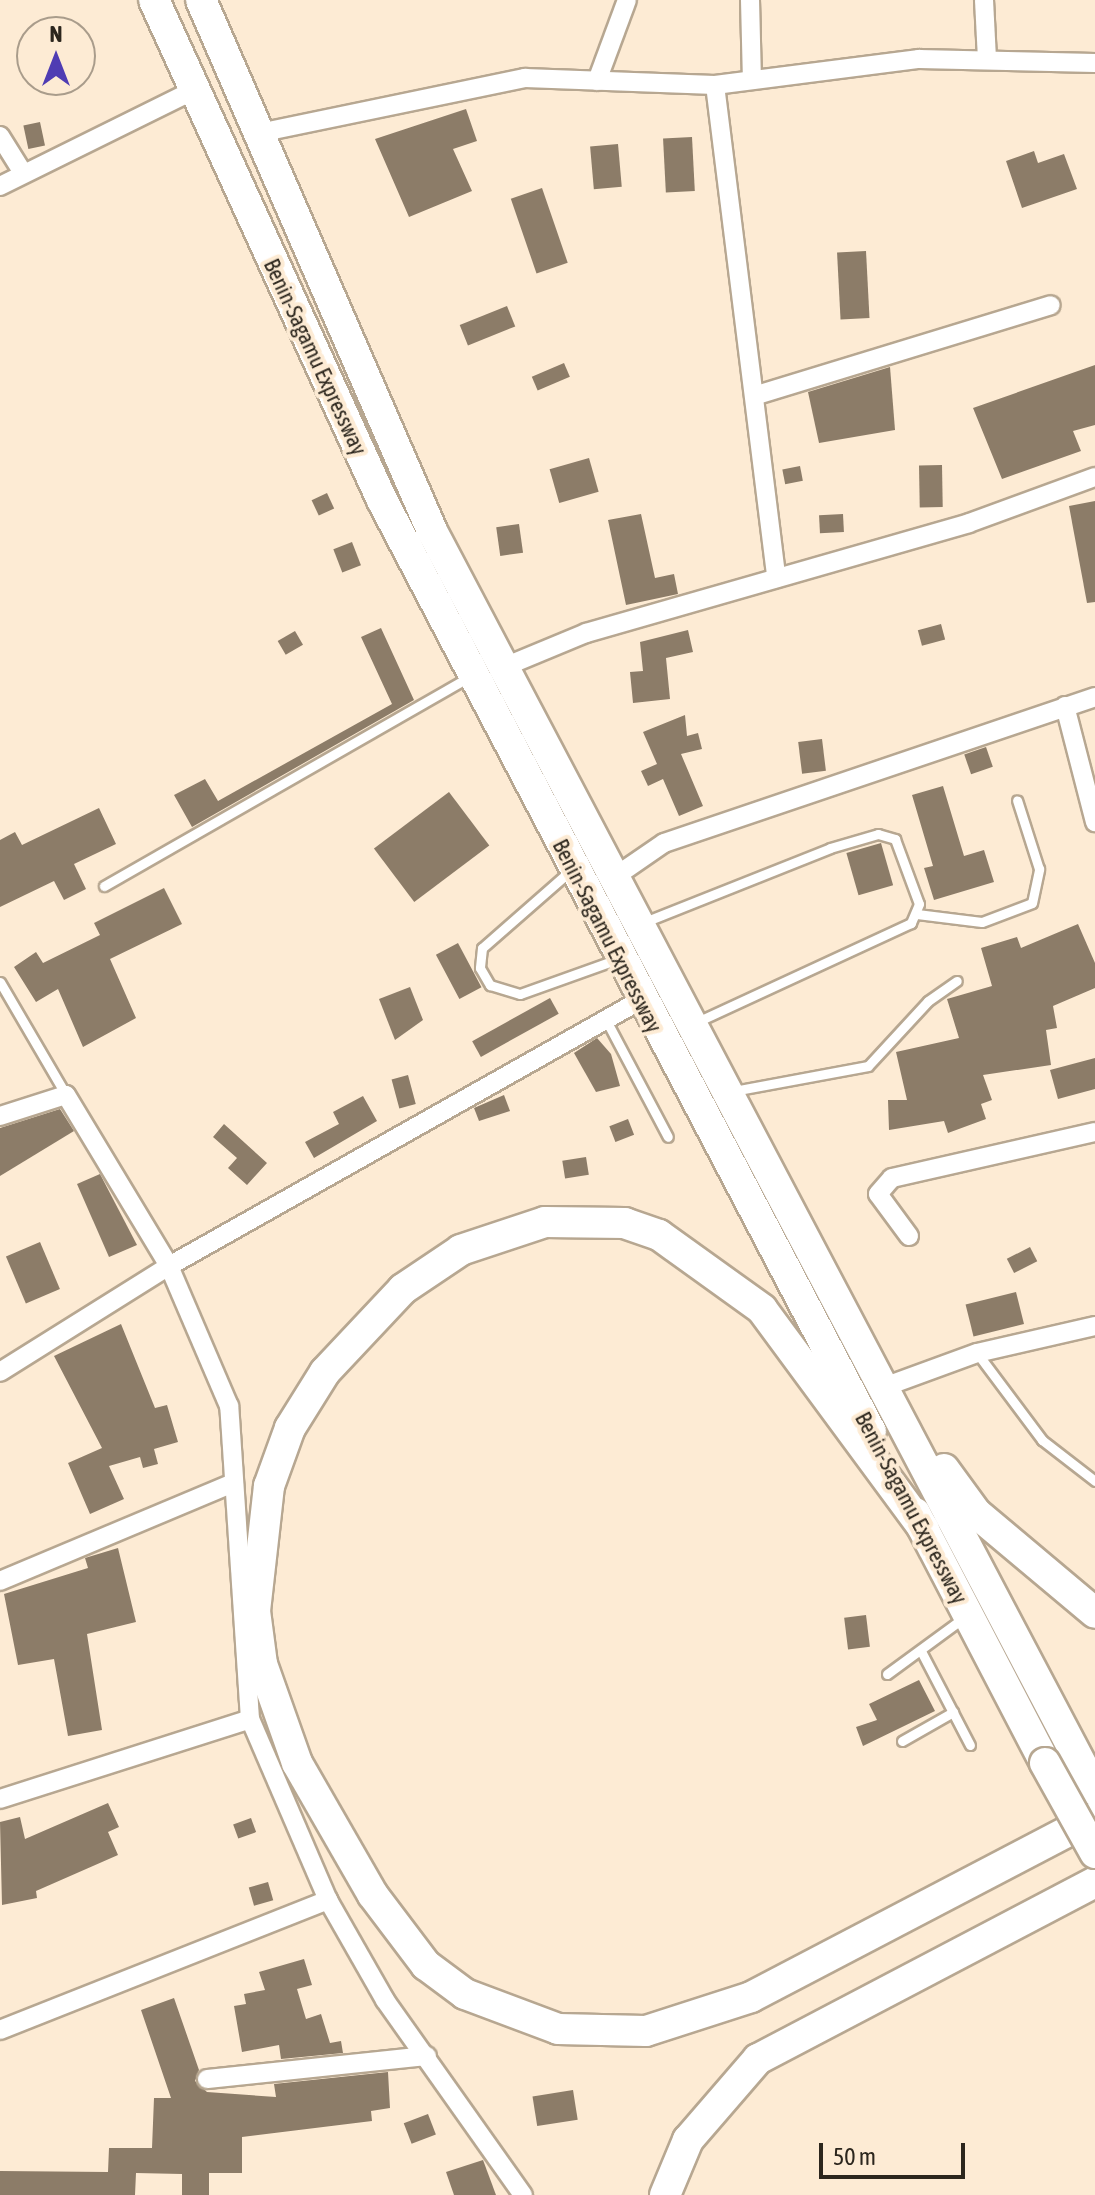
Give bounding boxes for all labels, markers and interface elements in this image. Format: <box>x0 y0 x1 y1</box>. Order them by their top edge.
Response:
north arrow <box>16 16 96 96</box>
text: N <box>50 21 62 47</box>
street label: Benin-Sagamu Expressway <box>258 255 372 459</box>
street label: Benin-Sagamu Expressway <box>547 835 667 1037</box>
street label: Benin-Sagamu Expressway <box>849 1408 973 1608</box>
scale bar <box>823 2127 969 2177</box>
text: 50 m <box>833 2143 876 2170</box>

